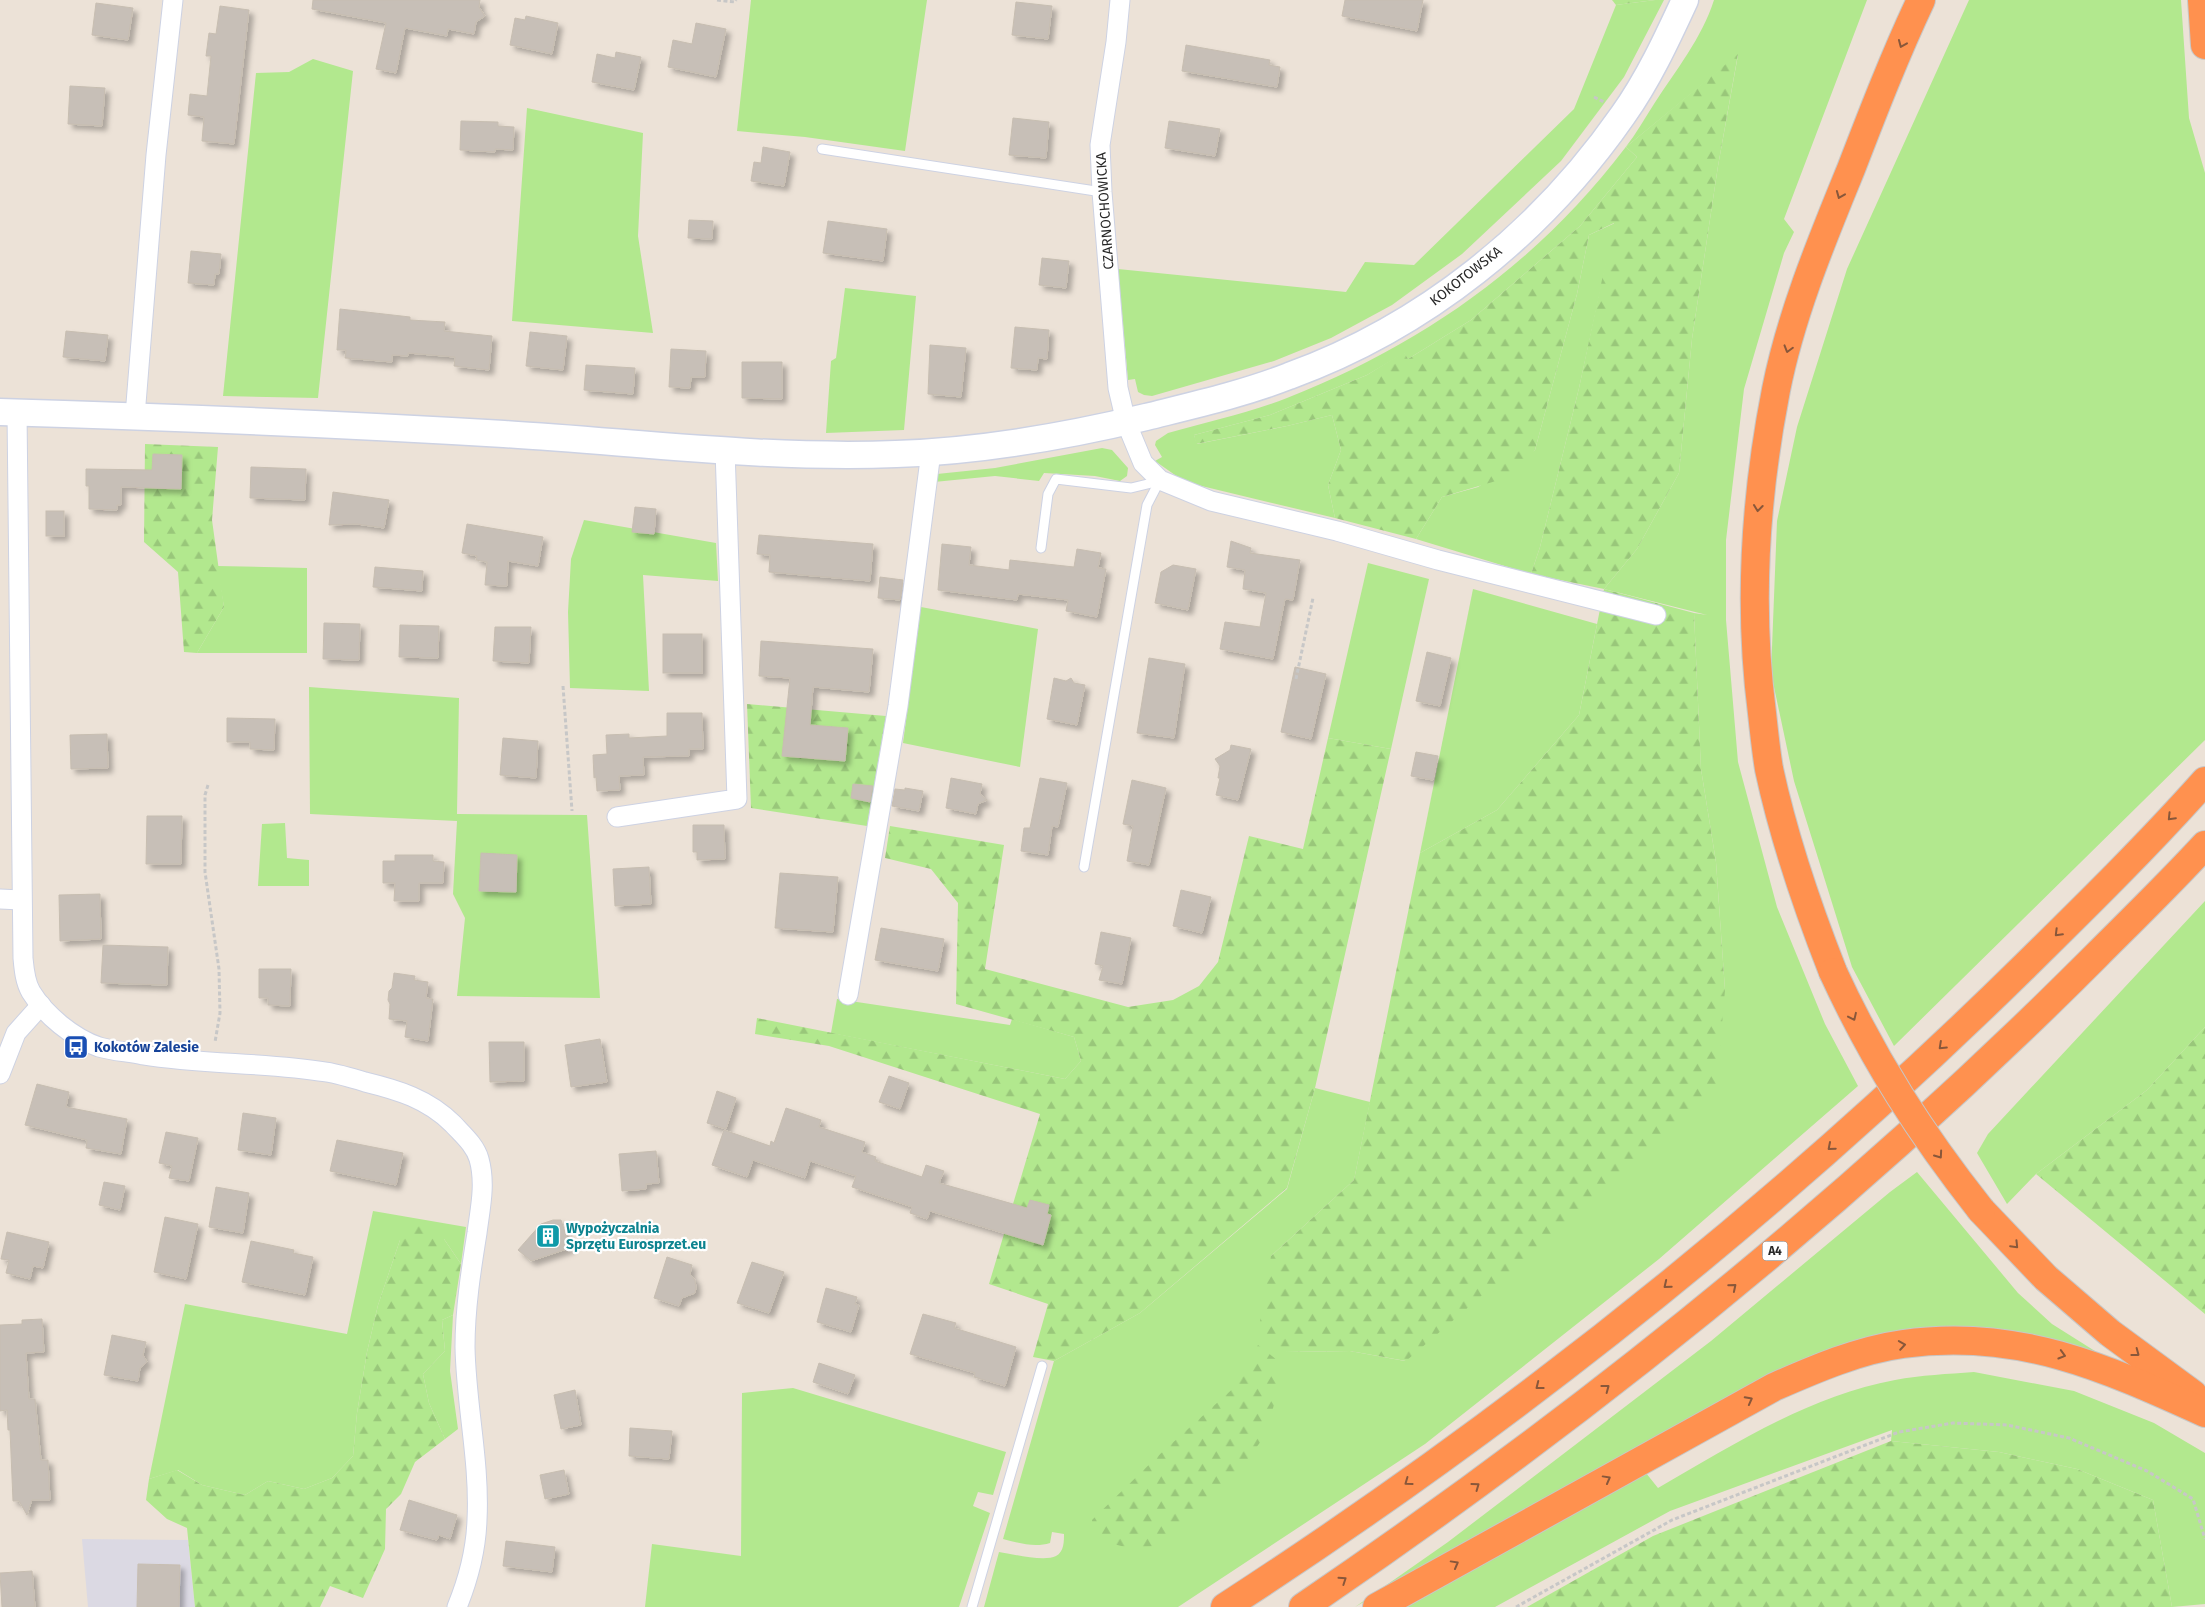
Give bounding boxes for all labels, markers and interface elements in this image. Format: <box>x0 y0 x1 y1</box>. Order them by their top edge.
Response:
one-way arrow <box>1897 40 1907 48</box>
street label: CZARNOCHOWICKA <box>1092 152 1118 270</box>
one-way arrow <box>1836 190 1847 199</box>
street label: KOKOTOWSKA <box>1427 243 1505 309</box>
one-way arrow <box>1783 344 1793 352</box>
one-way arrow <box>1753 504 1764 512</box>
one-way arrow <box>2168 811 2177 820</box>
one-way arrow <box>2055 927 2064 936</box>
one-way arrow <box>1847 1011 1857 1020</box>
bus stop icon: Kokotów Zalesie <box>63 1034 89 1060</box>
place label: Kokotów Zalesie <box>94 1039 199 1056</box>
one-way arrow <box>1938 1041 1947 1050</box>
one-way arrow <box>1827 1141 1836 1150</box>
one-way arrow <box>1933 1149 1942 1158</box>
place label: Wypożyczalnia Sprzętu Eurosprzet.eu <box>566 1220 706 1253</box>
building icon: Wypożyczalnia Sprzętu Eurosprzet.eu <box>535 1223 561 1249</box>
one-way arrow <box>2009 1240 2018 1249</box>
road number: A4 <box>1762 1242 1788 1260</box>
one-way arrow <box>1663 1280 1672 1289</box>
one-way arrow <box>1727 1284 1736 1292</box>
one-way arrow <box>1898 1340 1906 1351</box>
one-way arrow <box>2131 1347 2140 1356</box>
one-way arrow <box>2058 1350 2066 1360</box>
one-way arrow <box>1535 1380 1545 1389</box>
one-way arrow <box>1600 1386 1609 1394</box>
one-way arrow <box>1744 1396 1753 1406</box>
one-way arrow <box>1602 1475 1611 1485</box>
one-way arrow <box>1404 1476 1414 1485</box>
one-way arrow <box>1470 1483 1480 1492</box>
one-way arrow <box>1449 1560 1458 1570</box>
one-way arrow <box>1338 1577 1347 1586</box>

